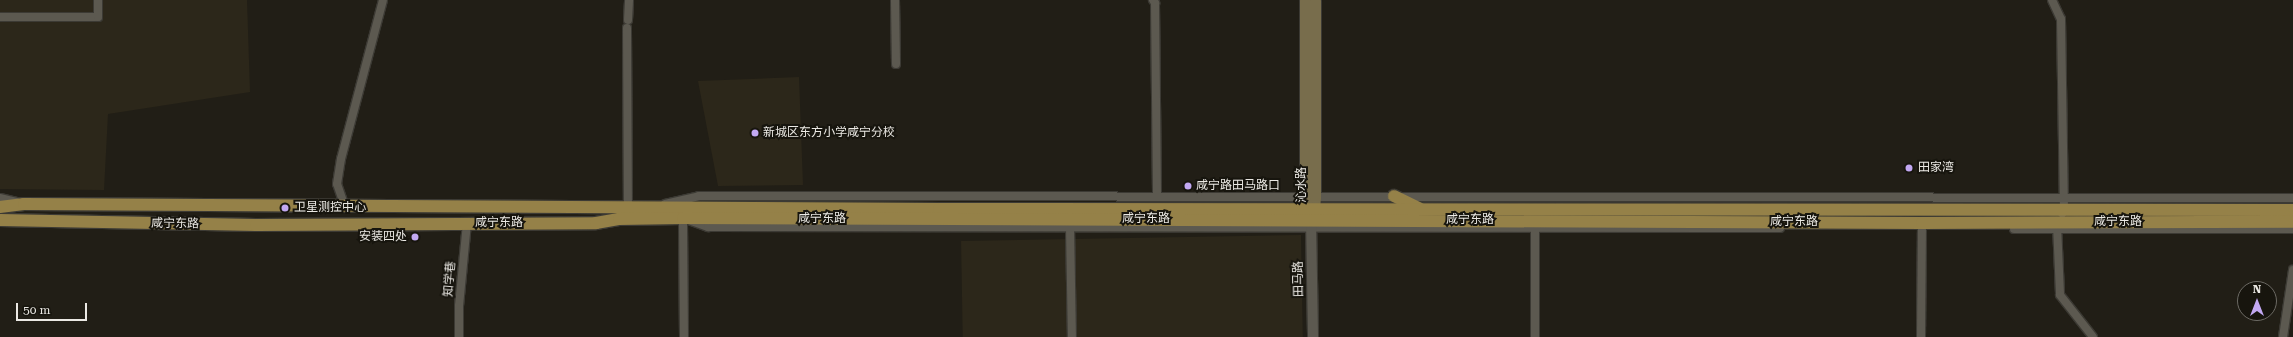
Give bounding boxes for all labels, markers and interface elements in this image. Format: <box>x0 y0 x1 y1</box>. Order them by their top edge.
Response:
place label: 新城区东方小学咸宁分校 <box>763 126 895 140</box>
marker: 新城区东方小学咸宁分校 <box>750 128 760 138</box>
place label: 田家湾 <box>1918 161 1954 175</box>
marker: 田家湾 <box>1903 162 1915 174</box>
street label: 沁水路 <box>1295 167 1309 203</box>
place label: 咸宁路田马路口 <box>1196 179 1280 193</box>
marker: 咸宁路田马路口 <box>1183 181 1193 191</box>
place label: 卫星测控中心 <box>294 201 366 215</box>
marker: 卫星测控中心 <box>279 202 291 214</box>
street label: 咸宁东路 <box>798 212 846 226</box>
street label: 咸宁东路 <box>1122 212 1170 226</box>
street label: 咸宁东路 <box>1446 213 1494 227</box>
street label: 咸宁东路 <box>1770 215 1818 229</box>
street label: 咸宁东路 <box>2094 215 2142 229</box>
street label: 咸宁东路 <box>151 216 199 232</box>
street label: 咸宁东路 <box>475 216 523 230</box>
place label: 安装四处 <box>359 230 407 244</box>
marker: 安装四处 <box>410 232 420 242</box>
street label: 知学巷 <box>441 260 459 298</box>
street label: 田马路 <box>1291 261 1307 297</box>
north arrow <box>2237 281 2277 321</box>
text: N <box>2253 283 2261 296</box>
scale bar <box>18 295 89 321</box>
text: 50 m <box>23 303 50 317</box>

